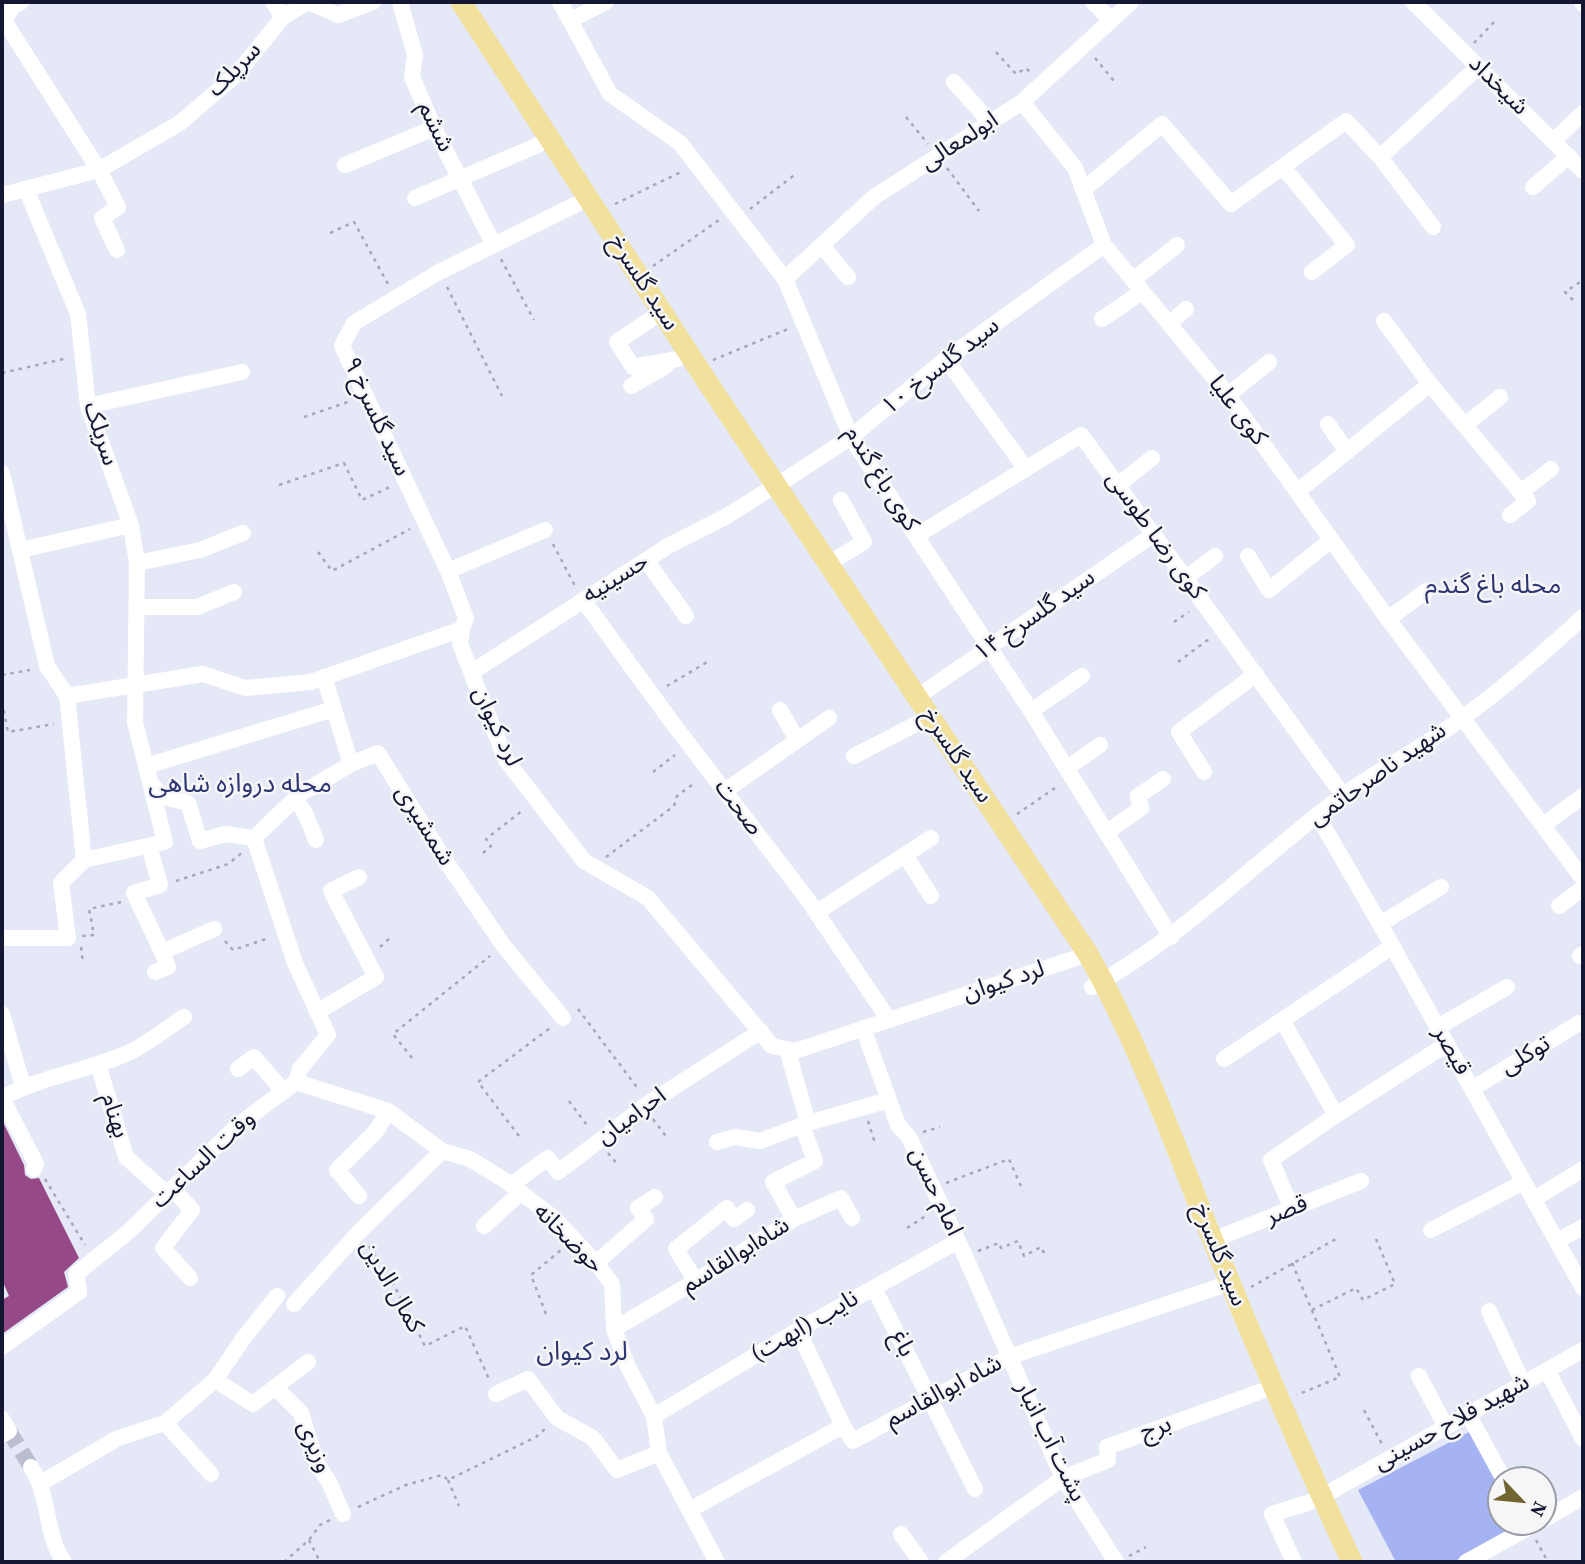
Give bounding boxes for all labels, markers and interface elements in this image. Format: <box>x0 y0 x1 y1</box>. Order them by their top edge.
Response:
street label: سرپلک <box>202 36 268 104</box>
street label: شیخداد <box>1462 50 1534 122</box>
street label: ششم <box>411 97 459 157</box>
street label: ابولمعالی <box>916 106 1004 178</box>
street label: سید گلسرخ <box>601 230 685 336</box>
street label: سید گلسرخ ۱۰ <box>876 312 1006 422</box>
street label: سید گلسرخ ۹ <box>336 353 416 481</box>
street label: کوی علیا <box>1201 370 1273 452</box>
street label: سریلک <box>76 398 124 470</box>
street label: کوی باغ گندم <box>837 421 925 537</box>
street label: کوی رضا طوسی <box>1099 466 1211 606</box>
street label: حسینیه <box>578 548 654 610</box>
street label: سید گلسرخ ۱۴ <box>969 564 1101 668</box>
district label: محله باغ گندم <box>1425 570 1561 602</box>
street label: لرد کیوان <box>465 683 527 771</box>
street label: سید گلسرخ <box>914 703 998 809</box>
street label: شهید ناصرحاتمی <box>1303 717 1453 833</box>
district label: محله دروازه شاهی <box>148 769 332 801</box>
street label: صحت <box>707 774 769 842</box>
street label: شمشیری <box>388 780 460 872</box>
street label: لرد کیوان <box>959 955 1049 1009</box>
street label: قیصر <box>1426 1021 1476 1081</box>
street label: توکلی <box>1496 1030 1556 1082</box>
street label: احرامیان <box>591 1082 673 1152</box>
street label: بهنام <box>94 1090 134 1142</box>
street label: وقت الساعت <box>146 1105 262 1215</box>
street label: امام حسن <box>902 1143 968 1241</box>
street label: قصر <box>1262 1190 1312 1232</box>
street label: حوضخانه <box>527 1198 609 1280</box>
street label: سید گلسرخ <box>1185 1199 1253 1311</box>
street label: شاه‌ابوالقاسم <box>677 1211 795 1301</box>
street label: کمال الدین <box>353 1235 429 1339</box>
street label: نایب (ابهت) <box>746 1285 864 1369</box>
street label: باغ <box>883 1326 921 1362</box>
district label: لرد کیوان <box>536 1337 628 1369</box>
street label: شاه ابوالقاسم <box>881 1349 1007 1435</box>
street label: شهید فلاح حسینی <box>1369 1368 1535 1478</box>
street label: پشت آب انبار <box>1008 1377 1092 1507</box>
street label: برج <box>1136 1410 1176 1448</box>
street label: وزیری <box>290 1417 338 1477</box>
north arrow <box>1487 1466 1557 1536</box>
text: N <box>1524 1497 1554 1521</box>

